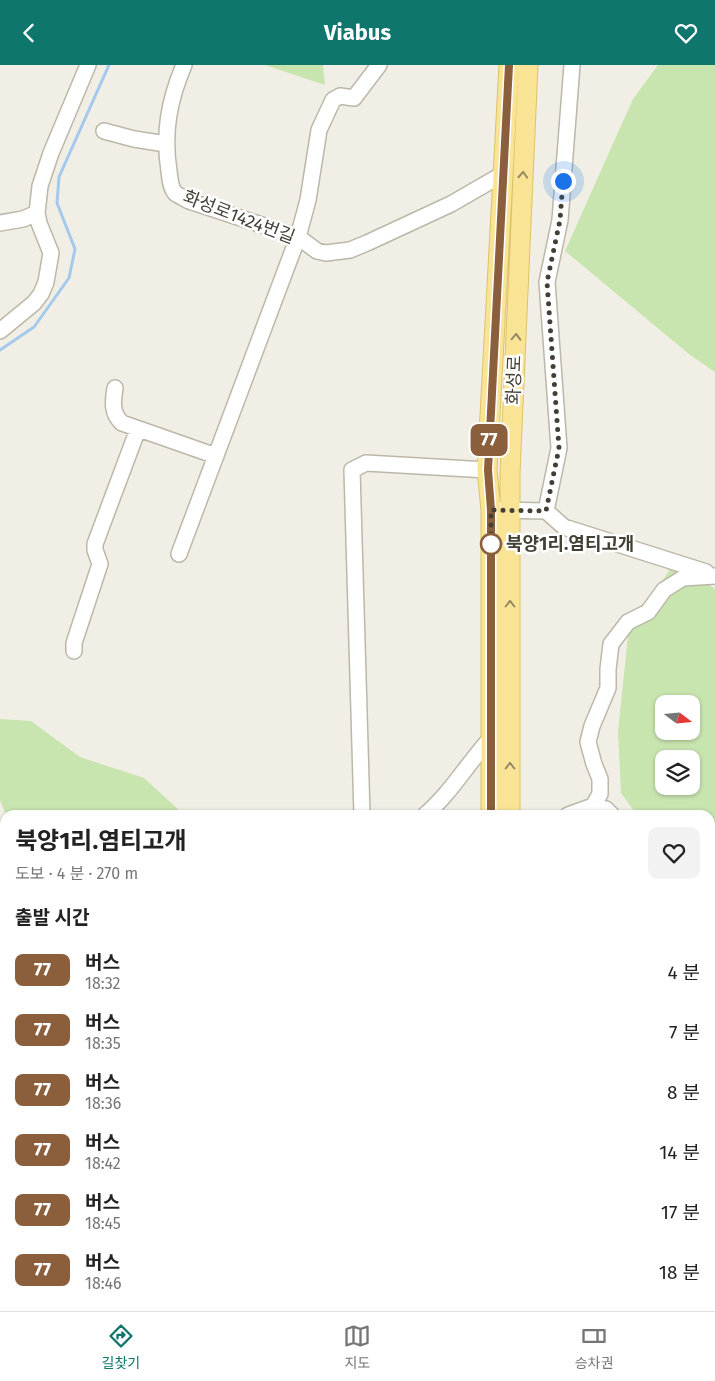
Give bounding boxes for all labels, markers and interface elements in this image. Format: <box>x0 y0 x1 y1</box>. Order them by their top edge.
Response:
icon: back <box>15 19 43 47</box>
text: Viabus <box>324 19 391 46</box>
icon: heart <box>672 19 700 47</box>
your location <box>551 169 576 194</box>
one-way arrow <box>518 170 528 178</box>
street label: 화성로1424번길 <box>180 186 298 248</box>
one-way arrow <box>510 333 521 341</box>
street label: 화성로 <box>502 355 526 405</box>
line badge: 77 <box>466 424 512 456</box>
text: 77 <box>481 429 497 451</box>
marker: 북양1리.염티고개 <box>480 533 502 555</box>
place label: 북양1리.염티고개 <box>506 533 635 555</box>
one-way arrow <box>505 600 515 608</box>
north arrow <box>655 695 700 740</box>
map controls <box>655 695 700 795</box>
button: layers <box>655 750 700 795</box>
one-way arrow <box>505 762 515 770</box>
text: 북양1리.염티고개 <box>15 827 186 855</box>
button: heart <box>648 827 700 879</box>
text: 도보 · 4 분 · 270 m <box>15 864 138 883</box>
text: 출발 시간 <box>15 906 89 929</box>
text: 버스 <box>85 951 120 974</box>
text: 77 <box>34 959 51 981</box>
text: 4 분 <box>667 961 700 984</box>
text: 18:32 <box>85 974 120 993</box>
text: 버스 <box>85 1011 120 1034</box>
text: 77 <box>34 1019 51 1041</box>
text: 7 분 <box>669 1021 700 1044</box>
text: 18:35 <box>85 1034 121 1053</box>
text: 버스 <box>85 1071 120 1094</box>
text: 77 <box>34 1079 51 1101</box>
text: 8 분 <box>667 1081 700 1104</box>
text: 18:36 <box>85 1094 121 1113</box>
text: 버스 <box>85 1131 120 1154</box>
text: 77 <box>34 1139 51 1161</box>
text: 14 분 <box>659 1141 700 1164</box>
text: 18:42 <box>85 1154 121 1173</box>
text: 버스 <box>85 1191 120 1214</box>
text: 77 <box>34 1199 51 1221</box>
text: 17 분 <box>661 1201 700 1224</box>
text: 18:45 <box>85 1214 121 1233</box>
text: 버스 <box>85 1251 120 1274</box>
text: 77 <box>34 1259 51 1281</box>
text: 18 분 <box>659 1261 700 1284</box>
text: 18:46 <box>85 1274 122 1293</box>
tab: 길찾기 <box>102 1322 140 1372</box>
tab: 지도 <box>343 1322 371 1372</box>
tab: 승차권 <box>575 1322 613 1372</box>

